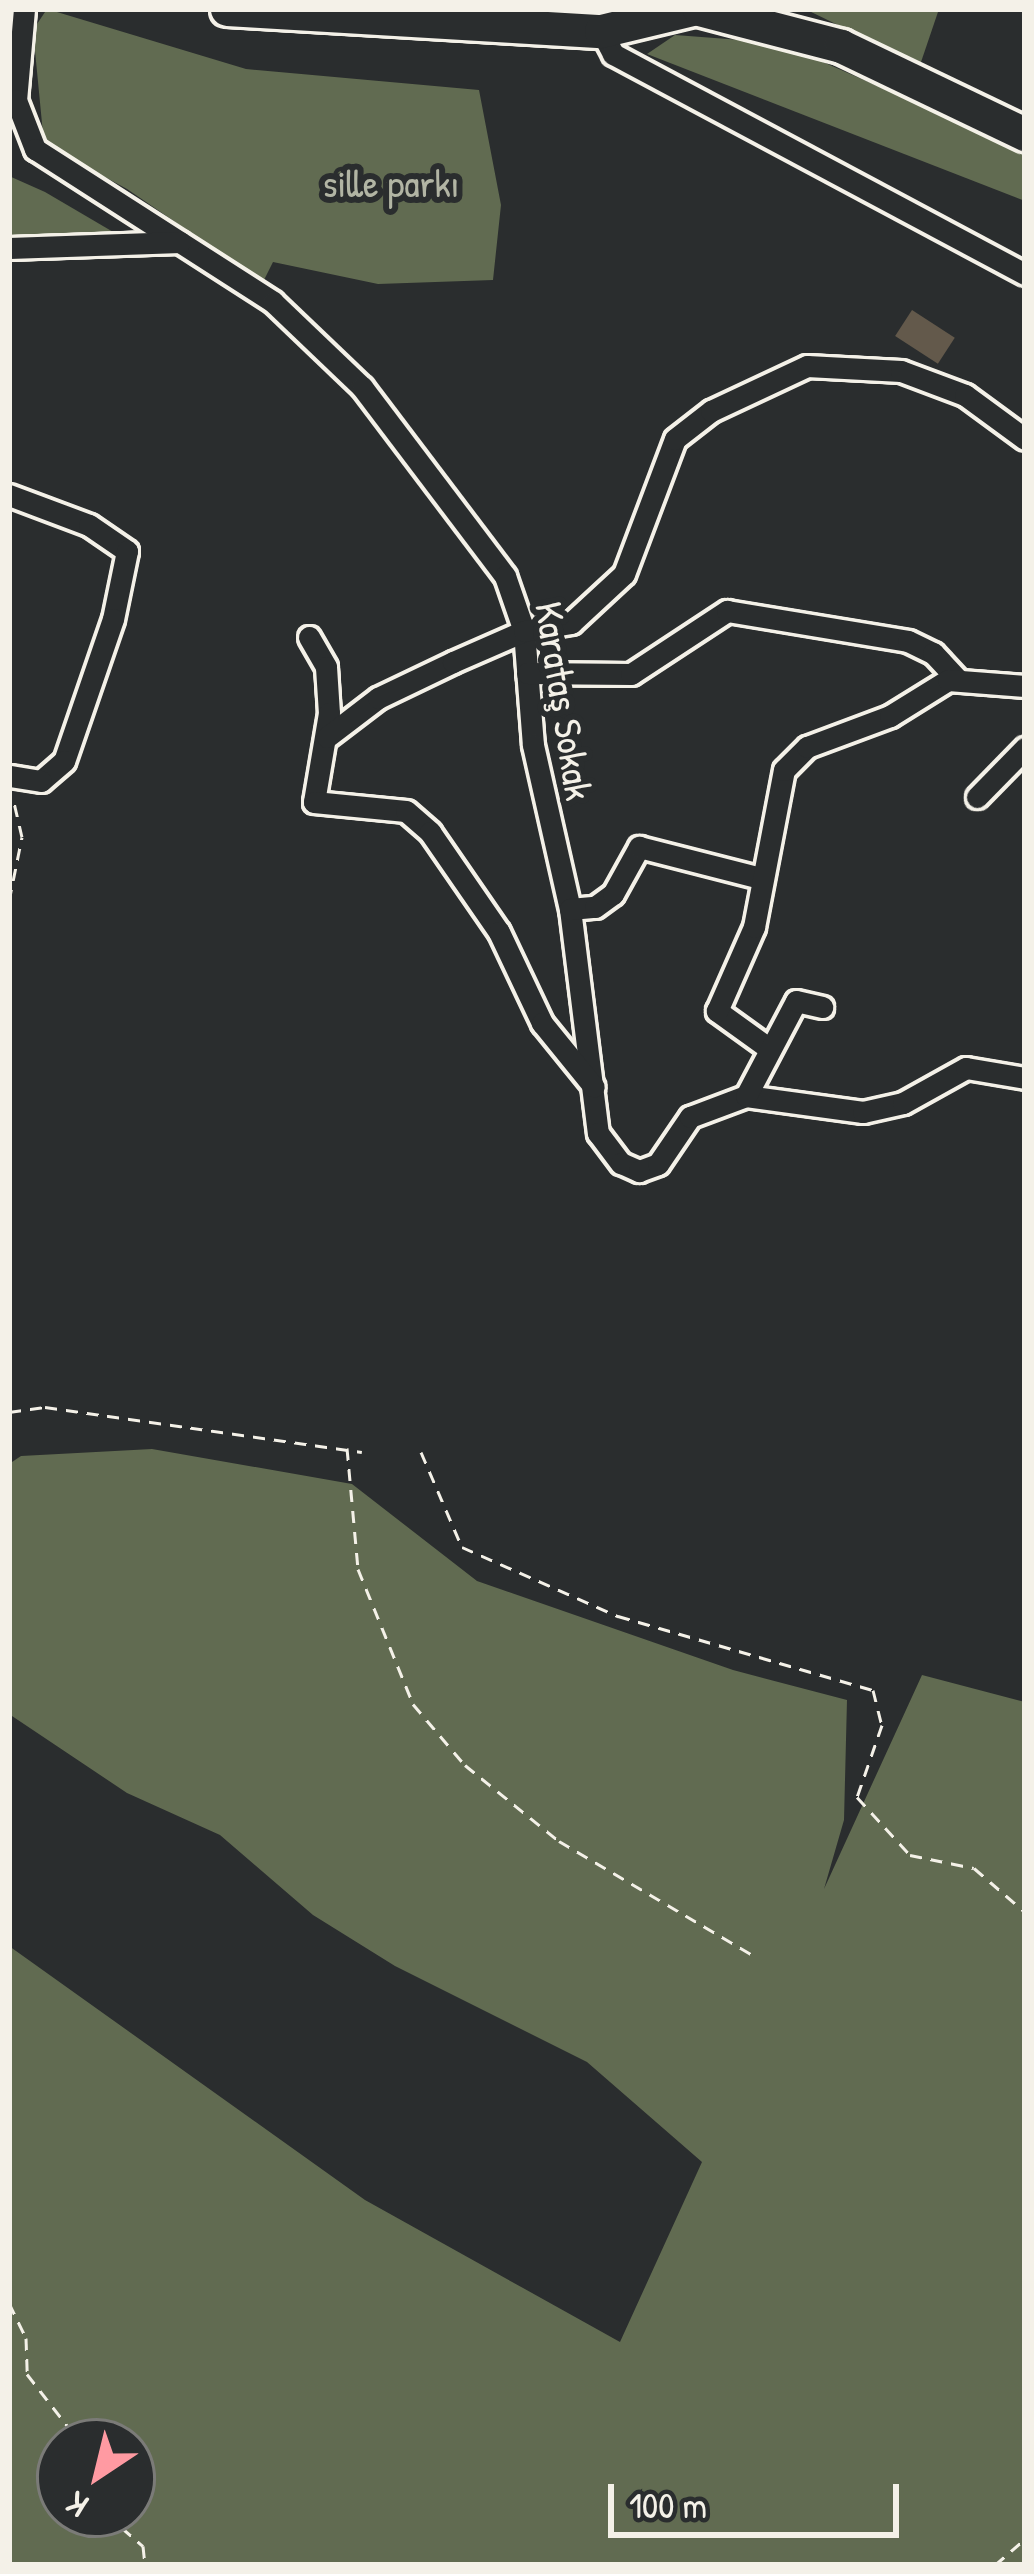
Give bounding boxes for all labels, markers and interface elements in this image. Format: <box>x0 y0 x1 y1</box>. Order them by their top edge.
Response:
park label: sille parkı <box>323 160 459 206</box>
street label: Karataş Sokak <box>525 599 603 803</box>
north arrow <box>36 2418 156 2538</box>
scale bar <box>614 2460 905 2534</box>
text: 100 m <box>629 2480 707 2529</box>
text: K <box>57 2482 97 2528</box>

